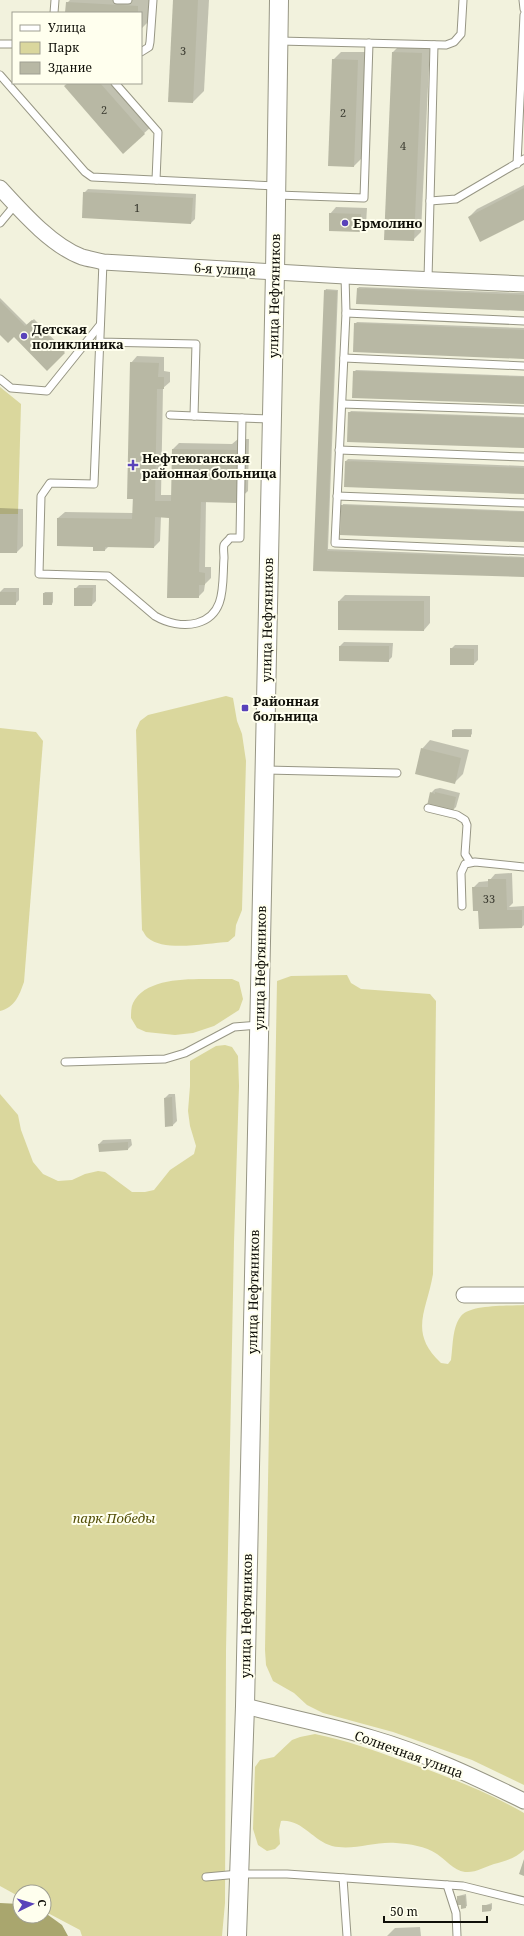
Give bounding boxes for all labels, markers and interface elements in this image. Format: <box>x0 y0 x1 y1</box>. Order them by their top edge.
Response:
legend <box>12 12 142 84</box>
text: Улица <box>48 19 86 36</box>
text: Парк <box>48 39 80 56</box>
house number: 3 <box>180 43 186 58</box>
text: Здание <box>48 59 92 76</box>
house number: 2 <box>101 102 107 117</box>
house number: 2 <box>340 105 346 120</box>
house number: 4 <box>400 138 406 153</box>
house number: 1 <box>134 200 140 215</box>
place label: Ермолино <box>353 214 423 232</box>
marker: Ермолино <box>340 218 350 228</box>
street label: улица Нефтяников <box>264 234 284 358</box>
street label: 6-я улица <box>193 258 257 280</box>
place label: Детская поликлиника <box>32 320 124 353</box>
marker: Детская поликлиника <box>19 331 29 341</box>
place label: Нефтеюганская районная больница <box>142 449 277 482</box>
marker: Нефтеюганская районная больница <box>127 459 139 471</box>
street label: улица Нефтяников <box>257 558 277 682</box>
place label: Районная больница <box>253 692 319 725</box>
marker: Районная больница <box>240 703 250 713</box>
house number: 33 <box>483 891 495 906</box>
street label: улица Нефтяников <box>250 906 270 1030</box>
street label: улица Нефтяников <box>243 1230 263 1354</box>
park label: парк Победы <box>73 1509 155 1527</box>
street label: улица Нефтяников <box>236 1554 256 1678</box>
street label: Солнечная улица <box>352 1726 466 1782</box>
north arrow <box>12 1884 52 1924</box>
scale bar <box>384 1898 487 1924</box>
text: С <box>35 1899 50 1907</box>
text: 50 m <box>390 1903 418 1920</box>

